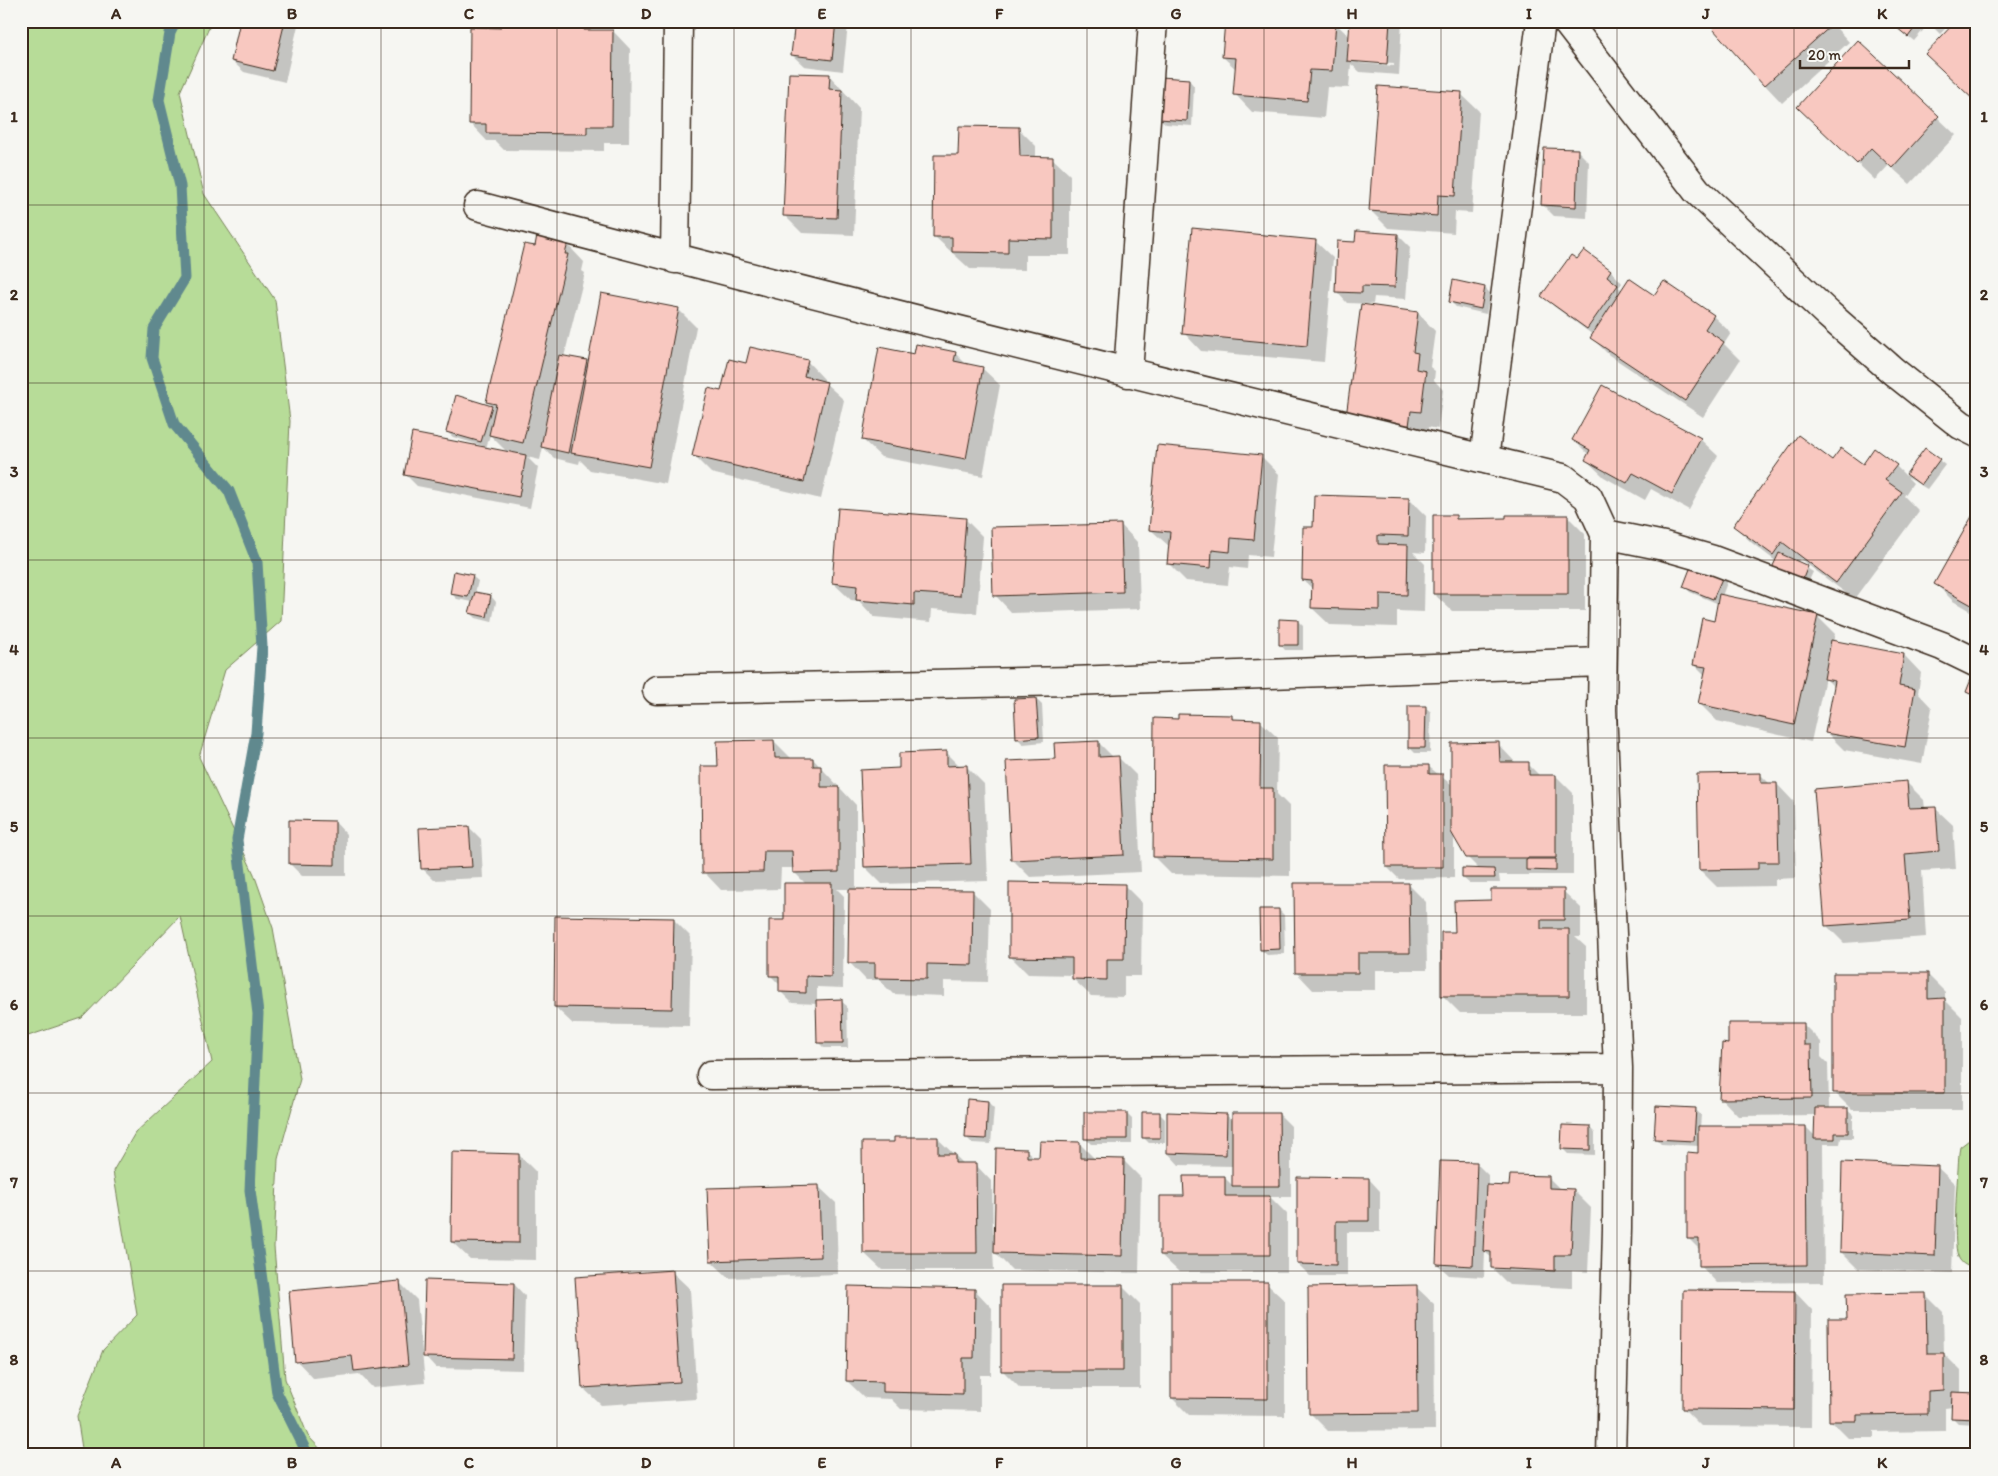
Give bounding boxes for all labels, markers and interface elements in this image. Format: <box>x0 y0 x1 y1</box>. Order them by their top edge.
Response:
text: A <box>110 4 122 23</box>
text: B <box>287 4 298 23</box>
text: C <box>464 4 475 23</box>
text: D <box>641 4 652 23</box>
text: E <box>818 4 827 23</box>
text: F <box>995 4 1004 23</box>
text: G <box>1170 4 1182 23</box>
text: H <box>1346 4 1358 23</box>
text: I <box>1526 4 1532 23</box>
text: J <box>1701 4 1710 23</box>
text: K <box>1877 4 1888 23</box>
scale bar <box>1800 38 1909 70</box>
text: 20 m <box>1808 46 1842 64</box>
text: 1 <box>10 107 18 126</box>
text: 1 <box>1980 107 1988 126</box>
text: 2 <box>10 285 19 304</box>
text: 2 <box>1980 285 1989 304</box>
text: 3 <box>10 462 19 481</box>
text: 3 <box>1980 462 1989 481</box>
text: 4 <box>9 640 19 659</box>
text: 4 <box>1979 640 1989 659</box>
text: 5 <box>10 817 19 836</box>
text: 5 <box>1980 817 1989 836</box>
text: 6 <box>10 995 19 1014</box>
text: 6 <box>1980 995 1989 1014</box>
text: 7 <box>9 1173 18 1192</box>
text: 7 <box>1979 1173 1988 1192</box>
text: 8 <box>10 1350 19 1369</box>
text: 8 <box>1980 1350 1989 1369</box>
text: A <box>110 1453 122 1472</box>
text: B <box>287 1453 298 1472</box>
text: C <box>464 1453 475 1472</box>
text: D <box>641 1453 652 1472</box>
text: E <box>818 1453 827 1472</box>
text: F <box>995 1453 1004 1472</box>
text: G <box>1170 1453 1182 1472</box>
text: H <box>1346 1453 1358 1472</box>
text: I <box>1526 1453 1532 1472</box>
text: J <box>1701 1453 1710 1472</box>
text: K <box>1877 1453 1888 1472</box>

